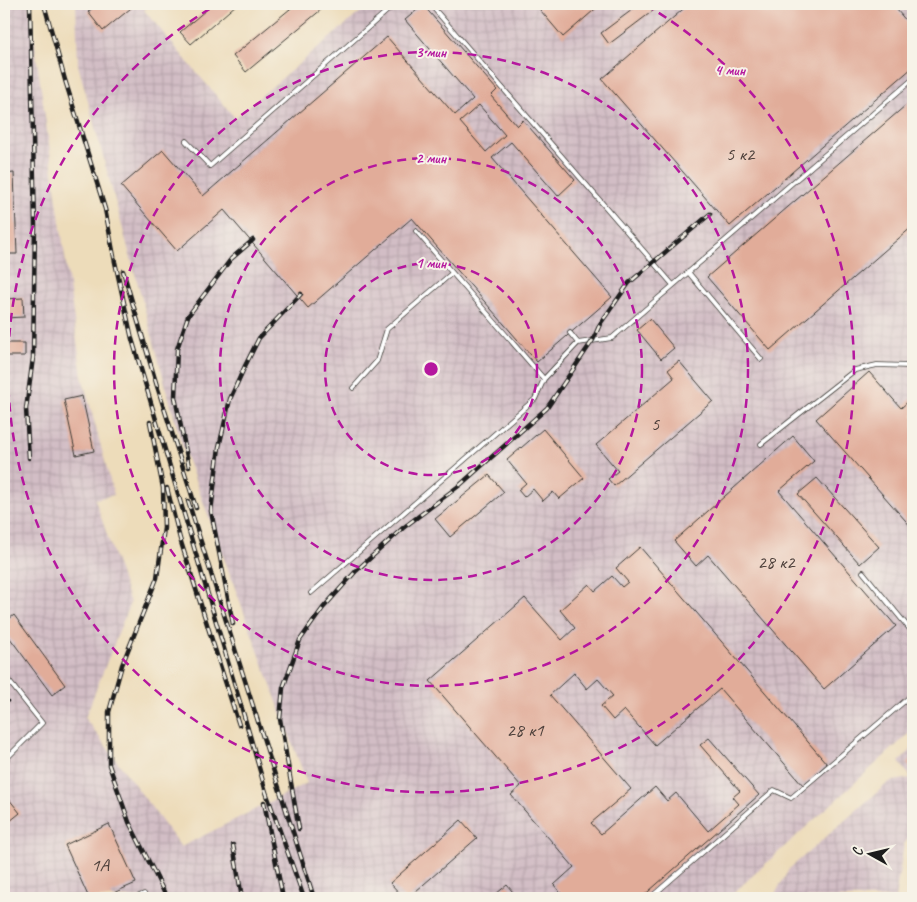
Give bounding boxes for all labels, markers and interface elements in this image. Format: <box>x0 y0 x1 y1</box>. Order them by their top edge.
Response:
text: 3 мин <box>416 43 448 62</box>
text: 4 мин <box>715 61 747 80</box>
house number: 5 к2 <box>726 142 756 166</box>
text: 2 мин <box>416 149 448 168</box>
text: 1 мин <box>416 254 448 273</box>
centre of rings <box>422 360 440 378</box>
house number: 5 <box>651 412 661 436</box>
house number: 28 к2 <box>757 550 796 574</box>
house number: 28 к1 <box>506 718 545 742</box>
north arrow <box>844 830 894 880</box>
text: С <box>849 846 867 857</box>
house number: 1А <box>91 853 111 877</box>

